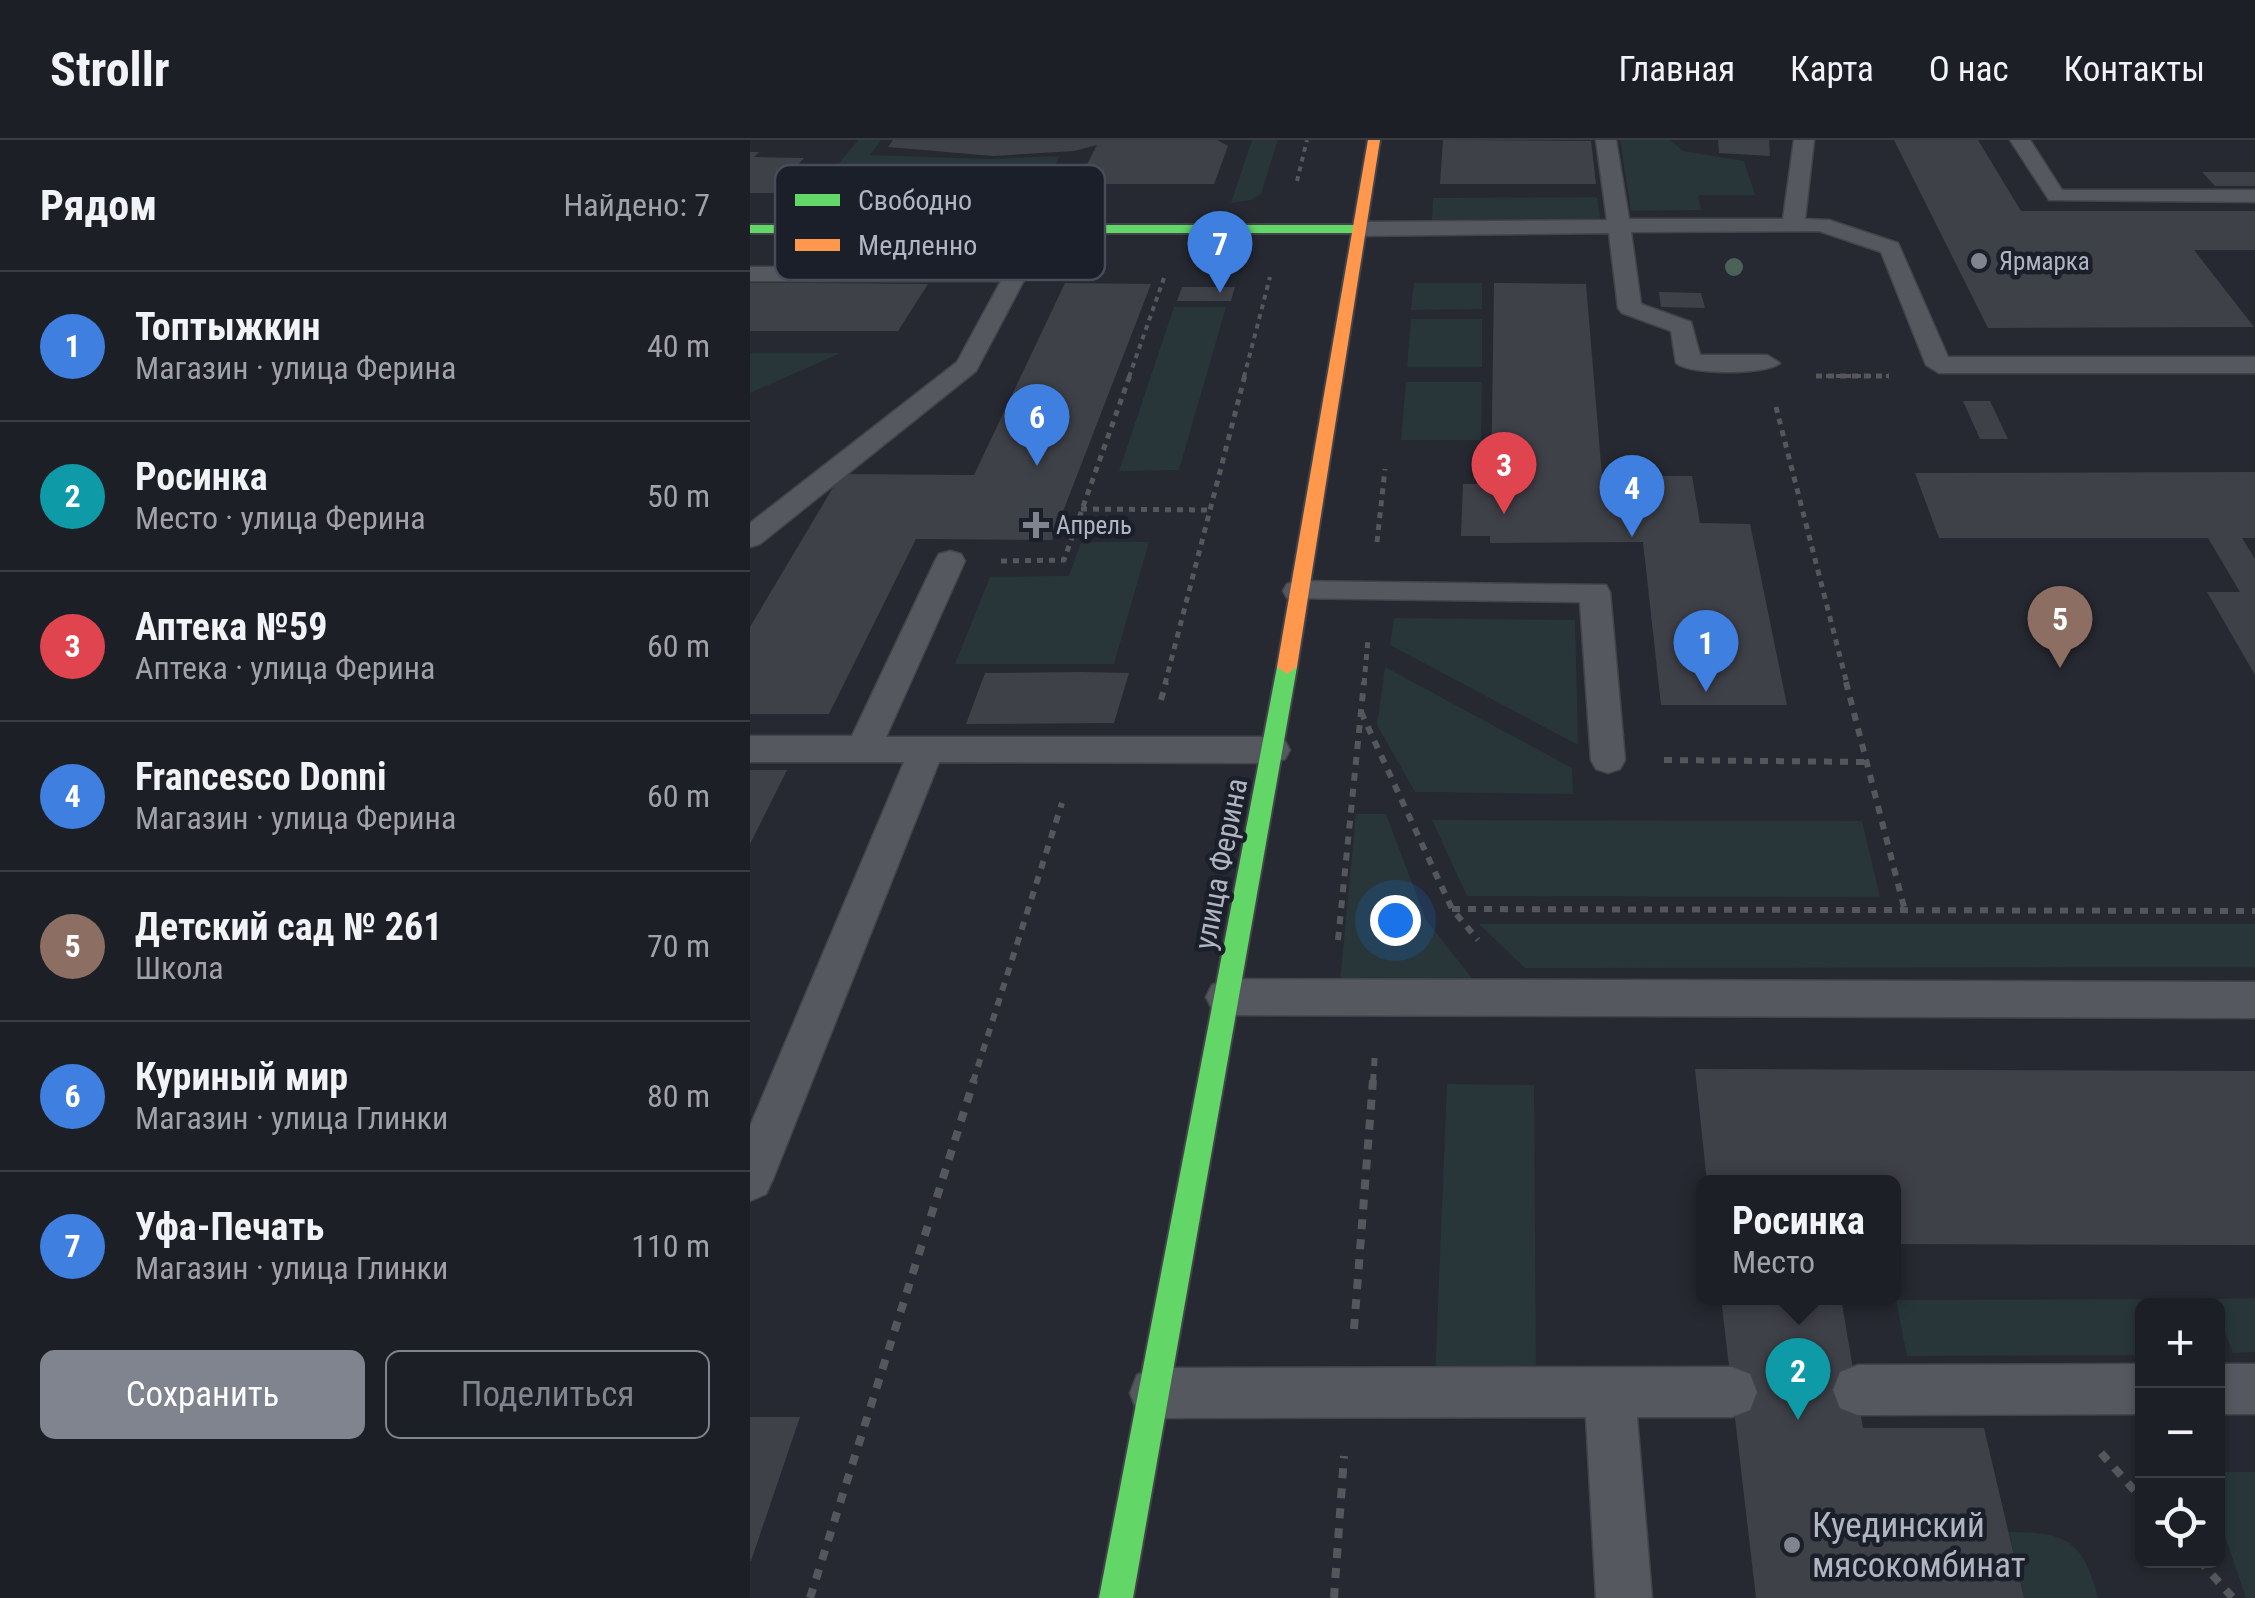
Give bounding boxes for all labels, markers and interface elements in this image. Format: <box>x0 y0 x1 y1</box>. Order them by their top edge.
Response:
text: Strollr <box>50 41 170 98</box>
text: Главная <box>1618 49 1735 90</box>
text: Карта <box>1790 49 1874 90</box>
text: О нас <box>1929 49 2009 90</box>
text: Контакты <box>2064 49 2205 90</box>
legend <box>775 165 1105 280</box>
text: Рядом <box>40 181 157 230</box>
text: Свободно <box>858 184 972 217</box>
text: Найдено: 7 <box>563 186 710 224</box>
pin: 7 <box>1188 210 1252 293</box>
text: Медленно <box>858 229 977 262</box>
place label: Ярмарка <box>1999 247 2090 276</box>
marker: Ярмарка <box>1968 250 1990 272</box>
text: Топтыжкин <box>135 305 320 349</box>
text: 1 <box>64 327 81 365</box>
text: 40 m <box>647 327 710 365</box>
text: Магазин · улица Ферина <box>135 349 456 387</box>
pin: 6 <box>1004 384 1070 466</box>
pin: 3 <box>1472 432 1536 514</box>
pin: 4 <box>1600 454 1664 537</box>
text: Росинка <box>135 455 268 499</box>
text: 2 <box>64 477 81 515</box>
text: 50 m <box>647 477 710 515</box>
text: Место · улица Ферина <box>135 499 426 537</box>
place label: Апрель <box>1056 511 1132 540</box>
marker: Апрель <box>1025 514 1047 536</box>
pin: 5 <box>2028 586 2092 668</box>
text: Аптека №59 <box>135 605 327 649</box>
pin: 1 <box>1674 610 1738 692</box>
text: 3 <box>64 627 81 665</box>
text: 60 m <box>647 627 710 665</box>
text: Аптека · улица Ферина <box>135 649 435 687</box>
text: Francesco Donni <box>135 755 387 799</box>
street label: улица Ферина <box>1187 775 1254 952</box>
text: 4 <box>64 777 81 815</box>
text: 60 m <box>647 777 710 815</box>
text: Магазин · улица Ферина <box>135 799 456 837</box>
your location <box>1370 895 1421 946</box>
text: Детский сад № 261 <box>135 905 442 949</box>
text: 5 <box>64 927 81 965</box>
text: 70 m <box>647 927 710 965</box>
text: Школа <box>135 949 224 987</box>
text: Куриный мир <box>135 1055 348 1099</box>
text: 6 <box>64 1077 81 1115</box>
text: 80 m <box>647 1077 710 1115</box>
text: Магазин · улица Глинки <box>135 1099 448 1137</box>
popup <box>1696 1175 1901 1305</box>
text: Росинка <box>1732 1199 1865 1243</box>
text: Уфа-Печать <box>135 1205 324 1249</box>
text: 7 <box>64 1227 81 1265</box>
text: 110 m <box>631 1227 710 1265</box>
text: Место <box>1732 1243 1815 1281</box>
text: Магазин · улица Глинки <box>135 1249 448 1287</box>
map controls <box>2135 1298 2225 1568</box>
button: + <box>2135 1298 2225 1388</box>
pin: 2 <box>1766 1338 1830 1420</box>
button: Сохранить <box>40 1350 365 1439</box>
button: Поделиться <box>385 1350 710 1439</box>
button: − <box>2135 1388 2225 1478</box>
button: locate <box>2135 1478 2225 1568</box>
place label: Куединский мясокомбинат <box>1812 1505 2026 1586</box>
marker: Куединский мясокомбинат <box>1781 1534 1803 1556</box>

